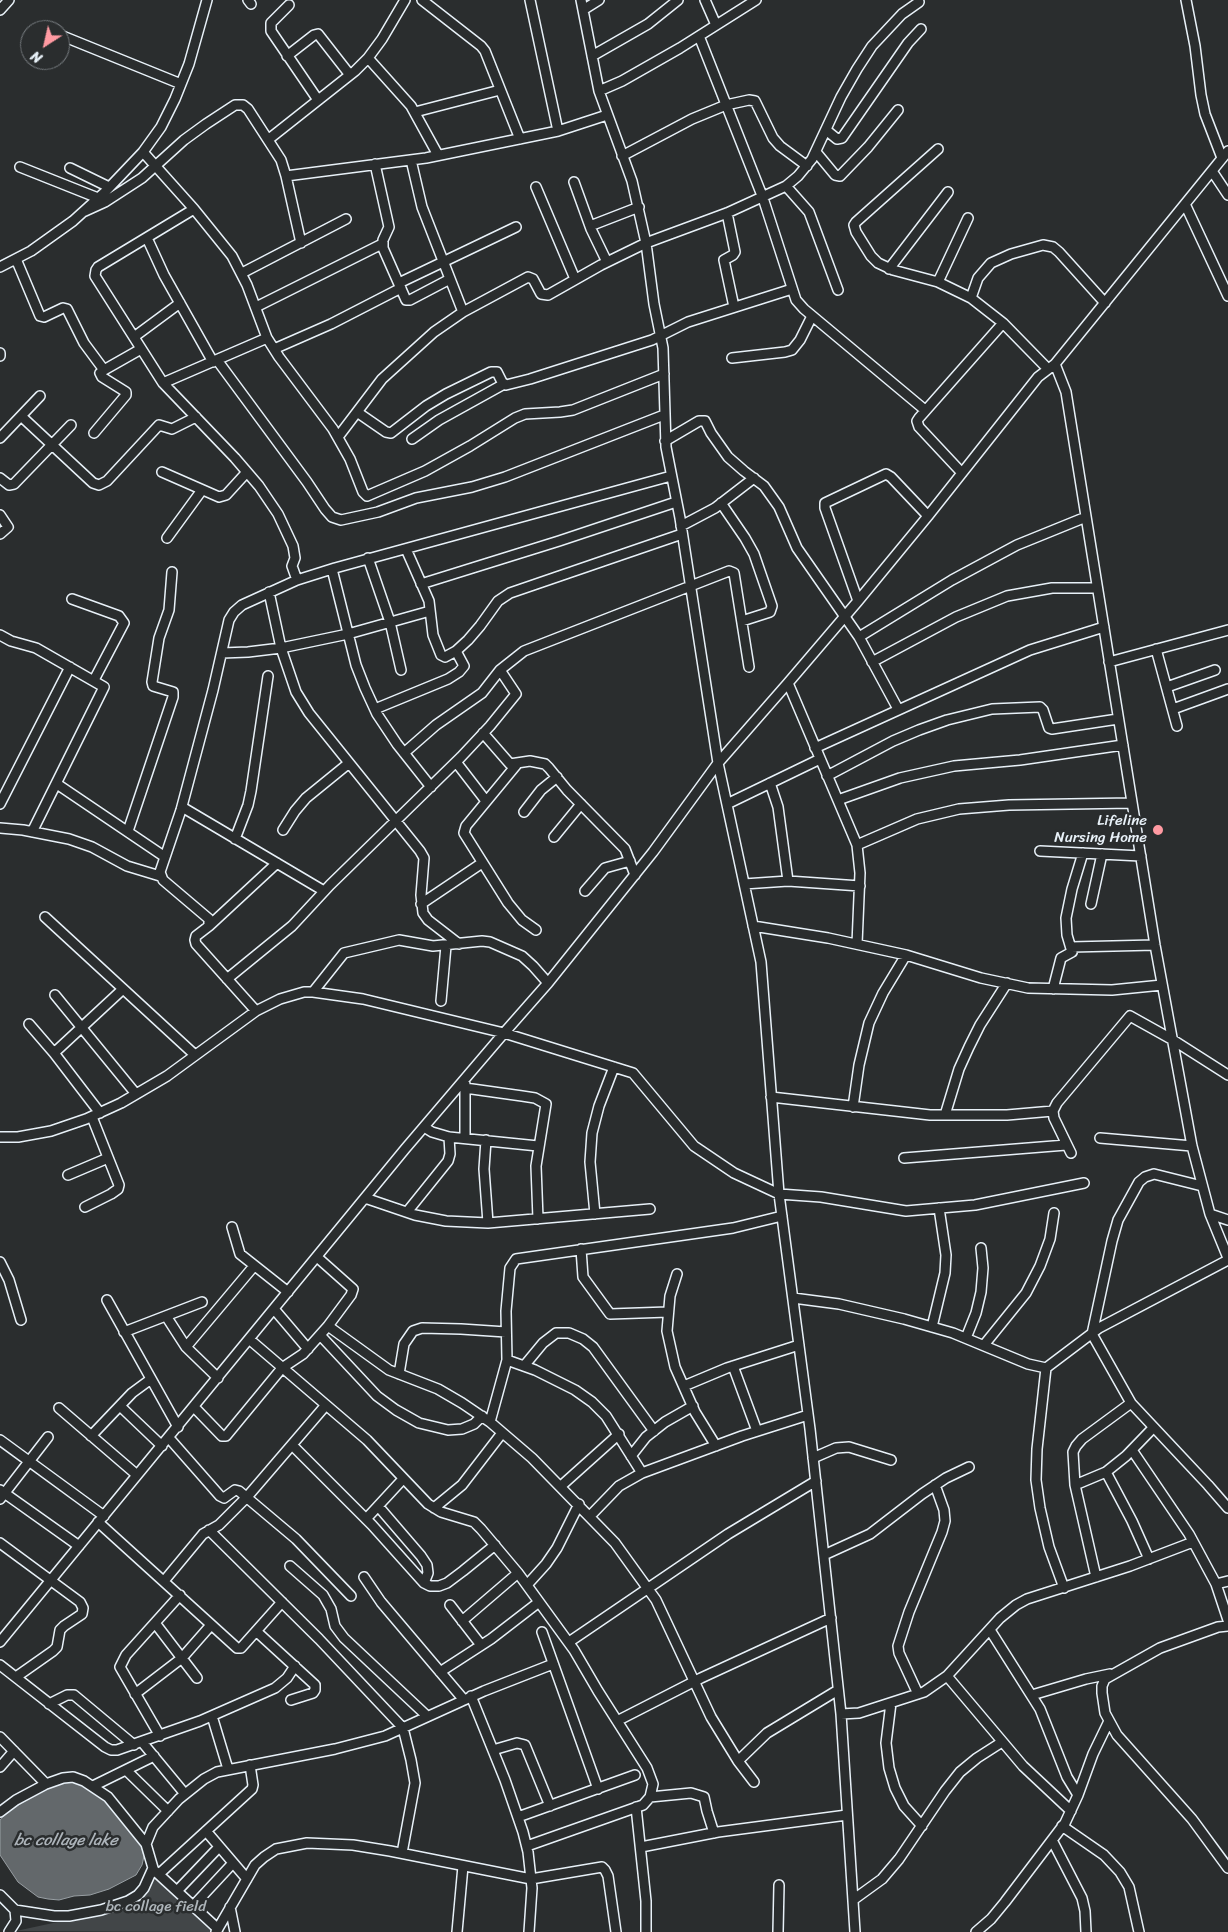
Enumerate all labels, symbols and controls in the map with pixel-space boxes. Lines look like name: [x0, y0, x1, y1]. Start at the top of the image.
north arrow: [20, 20, 70, 70]
text: N: [26, 44, 48, 70]
place label: Lifeline Nursing Home: [1054, 812, 1147, 847]
marker: Lifeline Nursing Home: [1151, 823, 1165, 837]
water label: bc collage lake: [14, 1831, 118, 1851]
park label: bc collage field: [106, 1898, 206, 1916]

